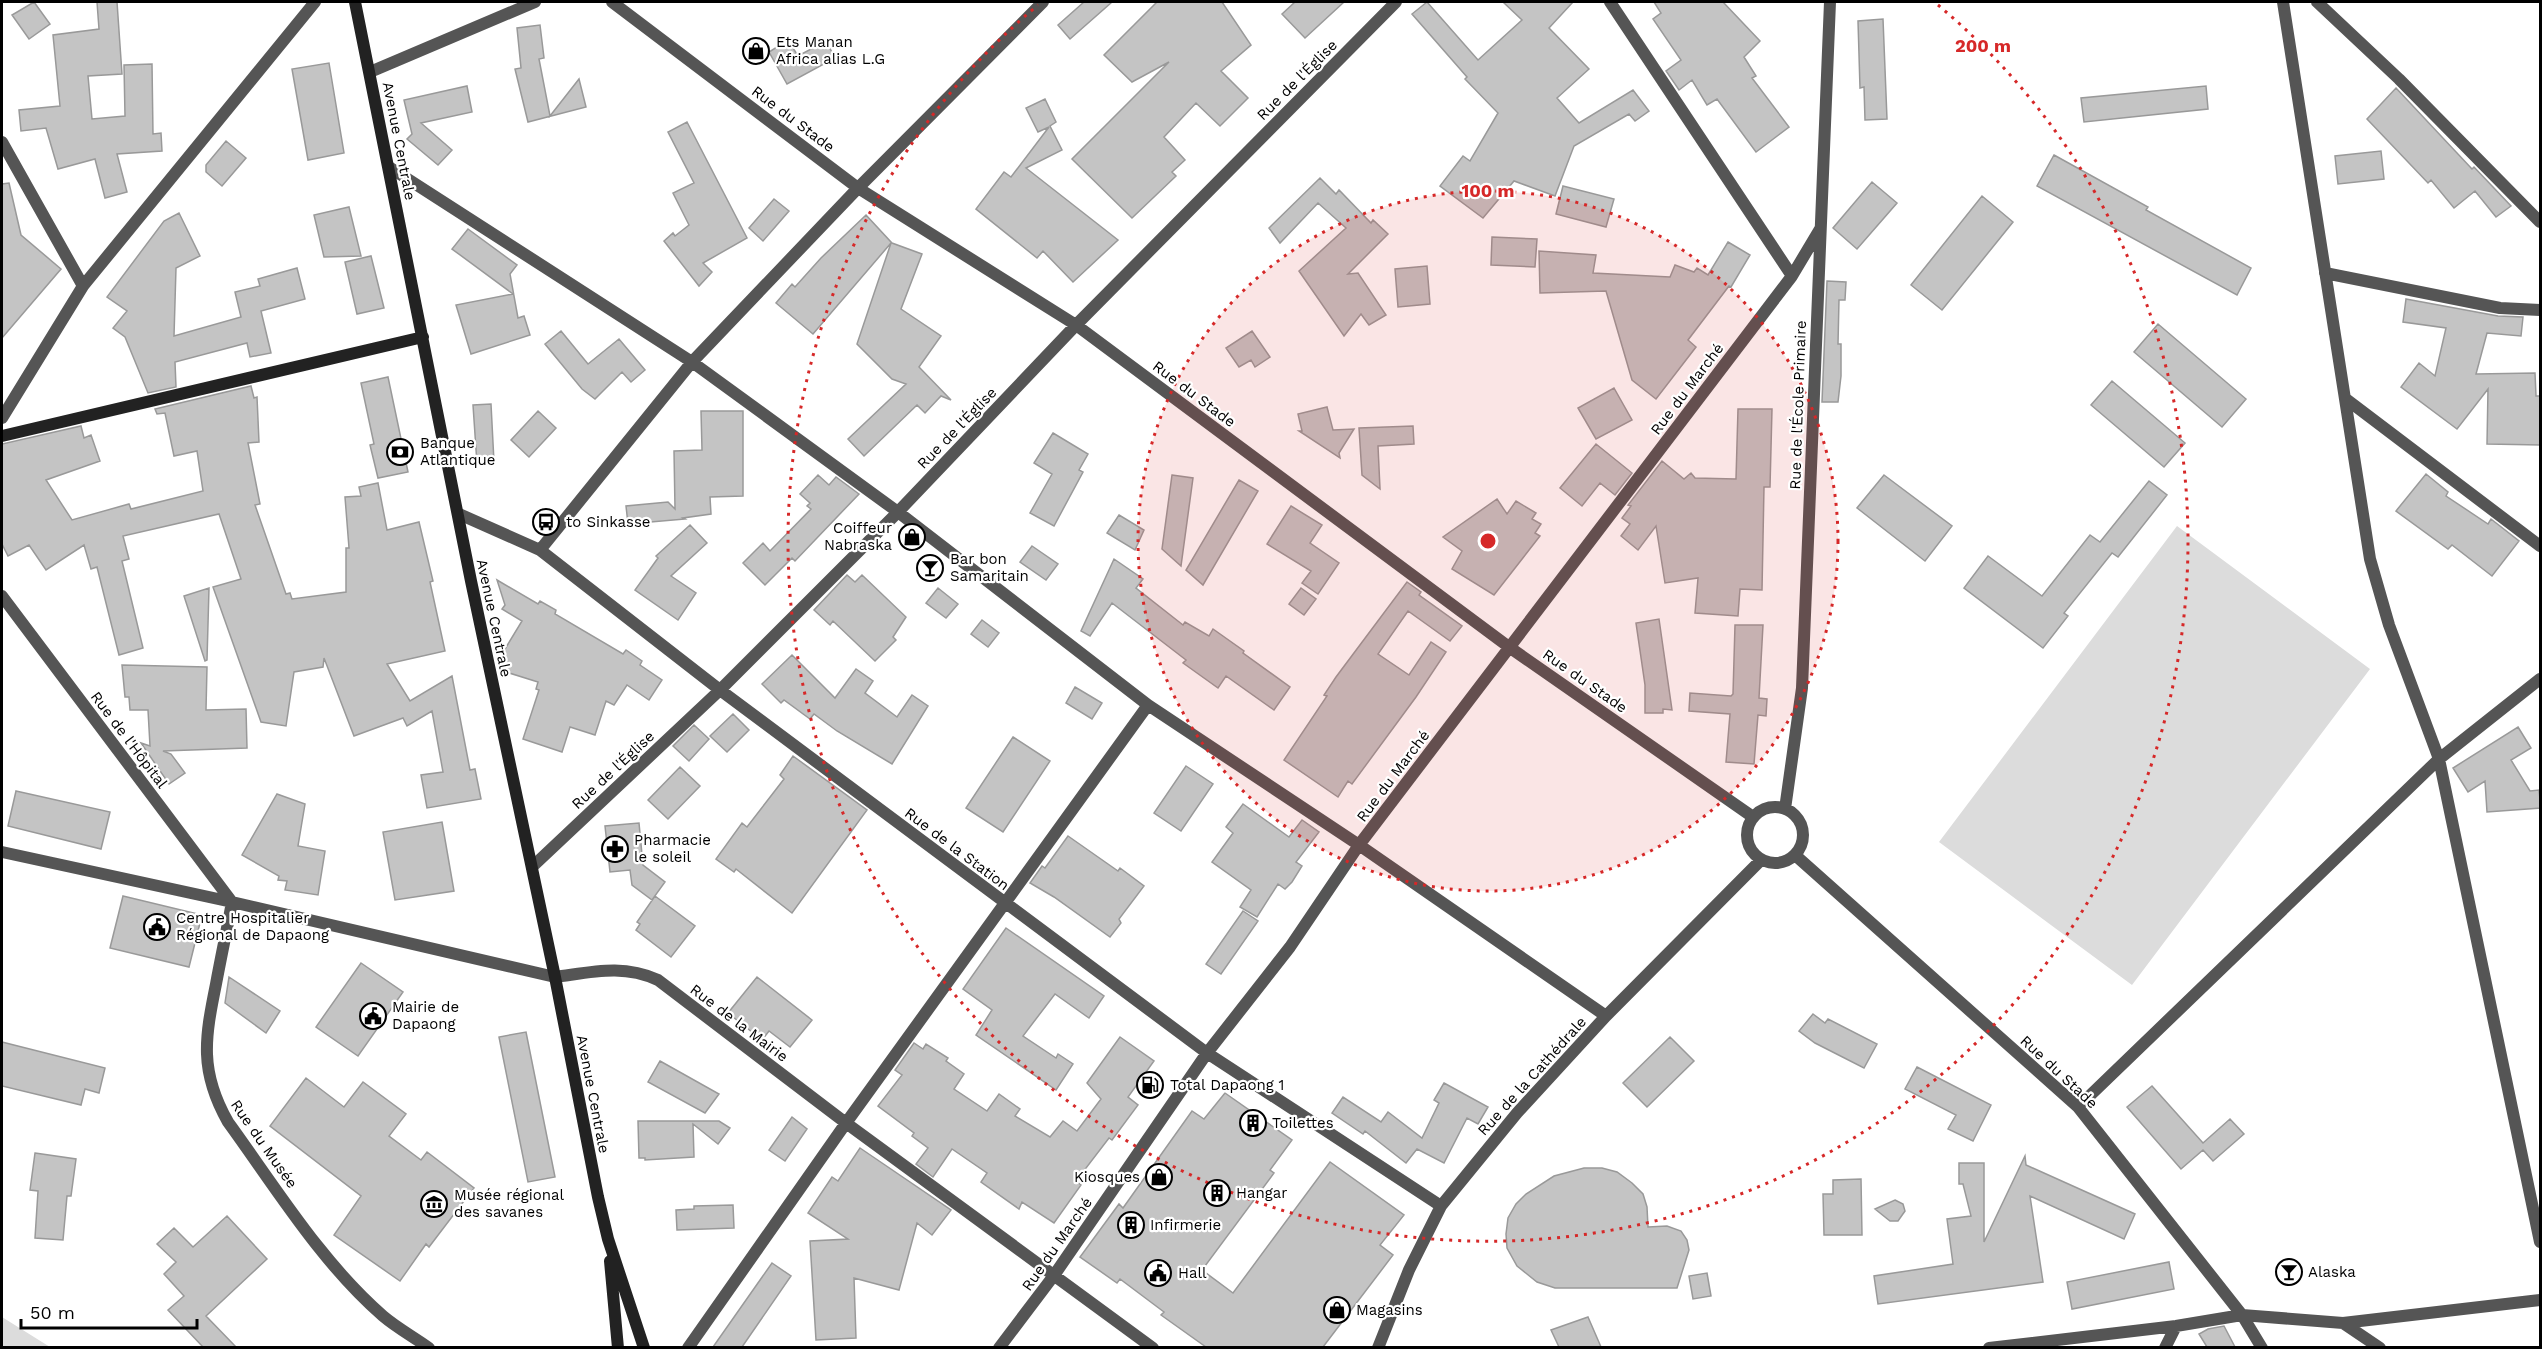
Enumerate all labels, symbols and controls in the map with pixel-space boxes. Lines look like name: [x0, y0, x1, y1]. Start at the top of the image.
place label: Ets Manan Africa alias L.G: [776, 33, 885, 68]
text: 200 m: [1955, 35, 2011, 56]
shop icon: Ets Manan Africa alias L.G: [741, 36, 771, 66]
street label: Rue de l'Église: [1253, 36, 1341, 124]
street label: Avenue Centrale: [379, 80, 419, 202]
street label: Rue du Stade: [748, 82, 838, 156]
text: 100 m: [1461, 180, 1515, 201]
street label: Rue de l'École Primaire: [1786, 320, 1810, 490]
street label: Rue du Marché: [1647, 340, 1727, 438]
street label: Rue du Stade: [1149, 357, 1239, 431]
street label: Rue de l'Église: [914, 383, 1000, 473]
place label: Banque Atlantique: [420, 434, 496, 469]
bank icon: Banque Atlantique: [385, 437, 415, 467]
bus stop icon: to Sinkasse: [531, 507, 561, 537]
place label: to Sinkasse: [566, 513, 651, 531]
place label: Coiffeur Nabraska: [824, 519, 893, 554]
shop icon: Coiffeur Nabraska: [897, 522, 927, 552]
centre of rings: [1478, 531, 1498, 551]
place label: Bar bon Samaritain: [950, 550, 1029, 585]
bar icon: Bar bon Samaritain: [915, 553, 945, 583]
street label: Avenue Centrale: [473, 557, 515, 679]
street label: Rue du Stade: [1539, 645, 1631, 717]
street label: Rue de l'Hôpital: [87, 688, 171, 792]
street label: Rue de l'Église: [568, 727, 658, 813]
street label: Rue du Marché: [1353, 727, 1433, 825]
street label: Rue de la Station: [901, 804, 1013, 894]
place label: Pharmacie le soleil: [634, 831, 711, 866]
pharmacy icon: Pharmacie le soleil: [600, 834, 630, 864]
place label: Centre Hospitalier Régional de Dapaong: [176, 909, 329, 944]
public building icon: Centre Hospitalier Régional de Dapaong: [142, 912, 172, 942]
street label: Rue de la Mairie: [687, 980, 791, 1066]
place label: Mairie de Dapaong: [392, 998, 459, 1033]
public building icon: Mairie de Dapaong: [358, 1001, 388, 1031]
street label: Rue de la Cathédrale: [1474, 1013, 1590, 1139]
street label: Rue du Stade: [2017, 1032, 2101, 1112]
street label: Avenue Centrale: [573, 1033, 613, 1155]
fuel station icon: Total Dapaong 1: [1135, 1070, 1165, 1100]
place label: Total Dapaong 1: [1170, 1076, 1284, 1094]
street label: Rue du Musée: [227, 1096, 301, 1192]
building icon: Toilettes: [1238, 1108, 1268, 1138]
place label: Toilettes: [1272, 1114, 1334, 1132]
shop icon: Kiosques: [1144, 1162, 1174, 1192]
place label: Kiosques: [1074, 1168, 1140, 1186]
building icon: Hangar: [1202, 1178, 1232, 1208]
place label: Hangar: [1236, 1184, 1287, 1202]
place label: Musée régional des savanes: [454, 1186, 565, 1221]
museum icon: Musée régional des savanes: [419, 1189, 449, 1219]
street label: Rue du Marché: [1018, 1194, 1096, 1294]
building icon: Infirmerie: [1116, 1210, 1146, 1240]
place label: Infirmerie: [1150, 1216, 1221, 1234]
bar icon: Alaska: [2274, 1257, 2304, 1287]
public building icon: Hall: [1143, 1258, 1173, 1288]
place label: Alaska: [2308, 1263, 2356, 1281]
place label: Hall: [1178, 1264, 1207, 1282]
scale bar: [21, 1292, 196, 1330]
shop icon: Magasins: [1322, 1295, 1352, 1325]
place label: Magasins: [1356, 1301, 1423, 1319]
text: 50 m: [30, 1302, 75, 1323]

